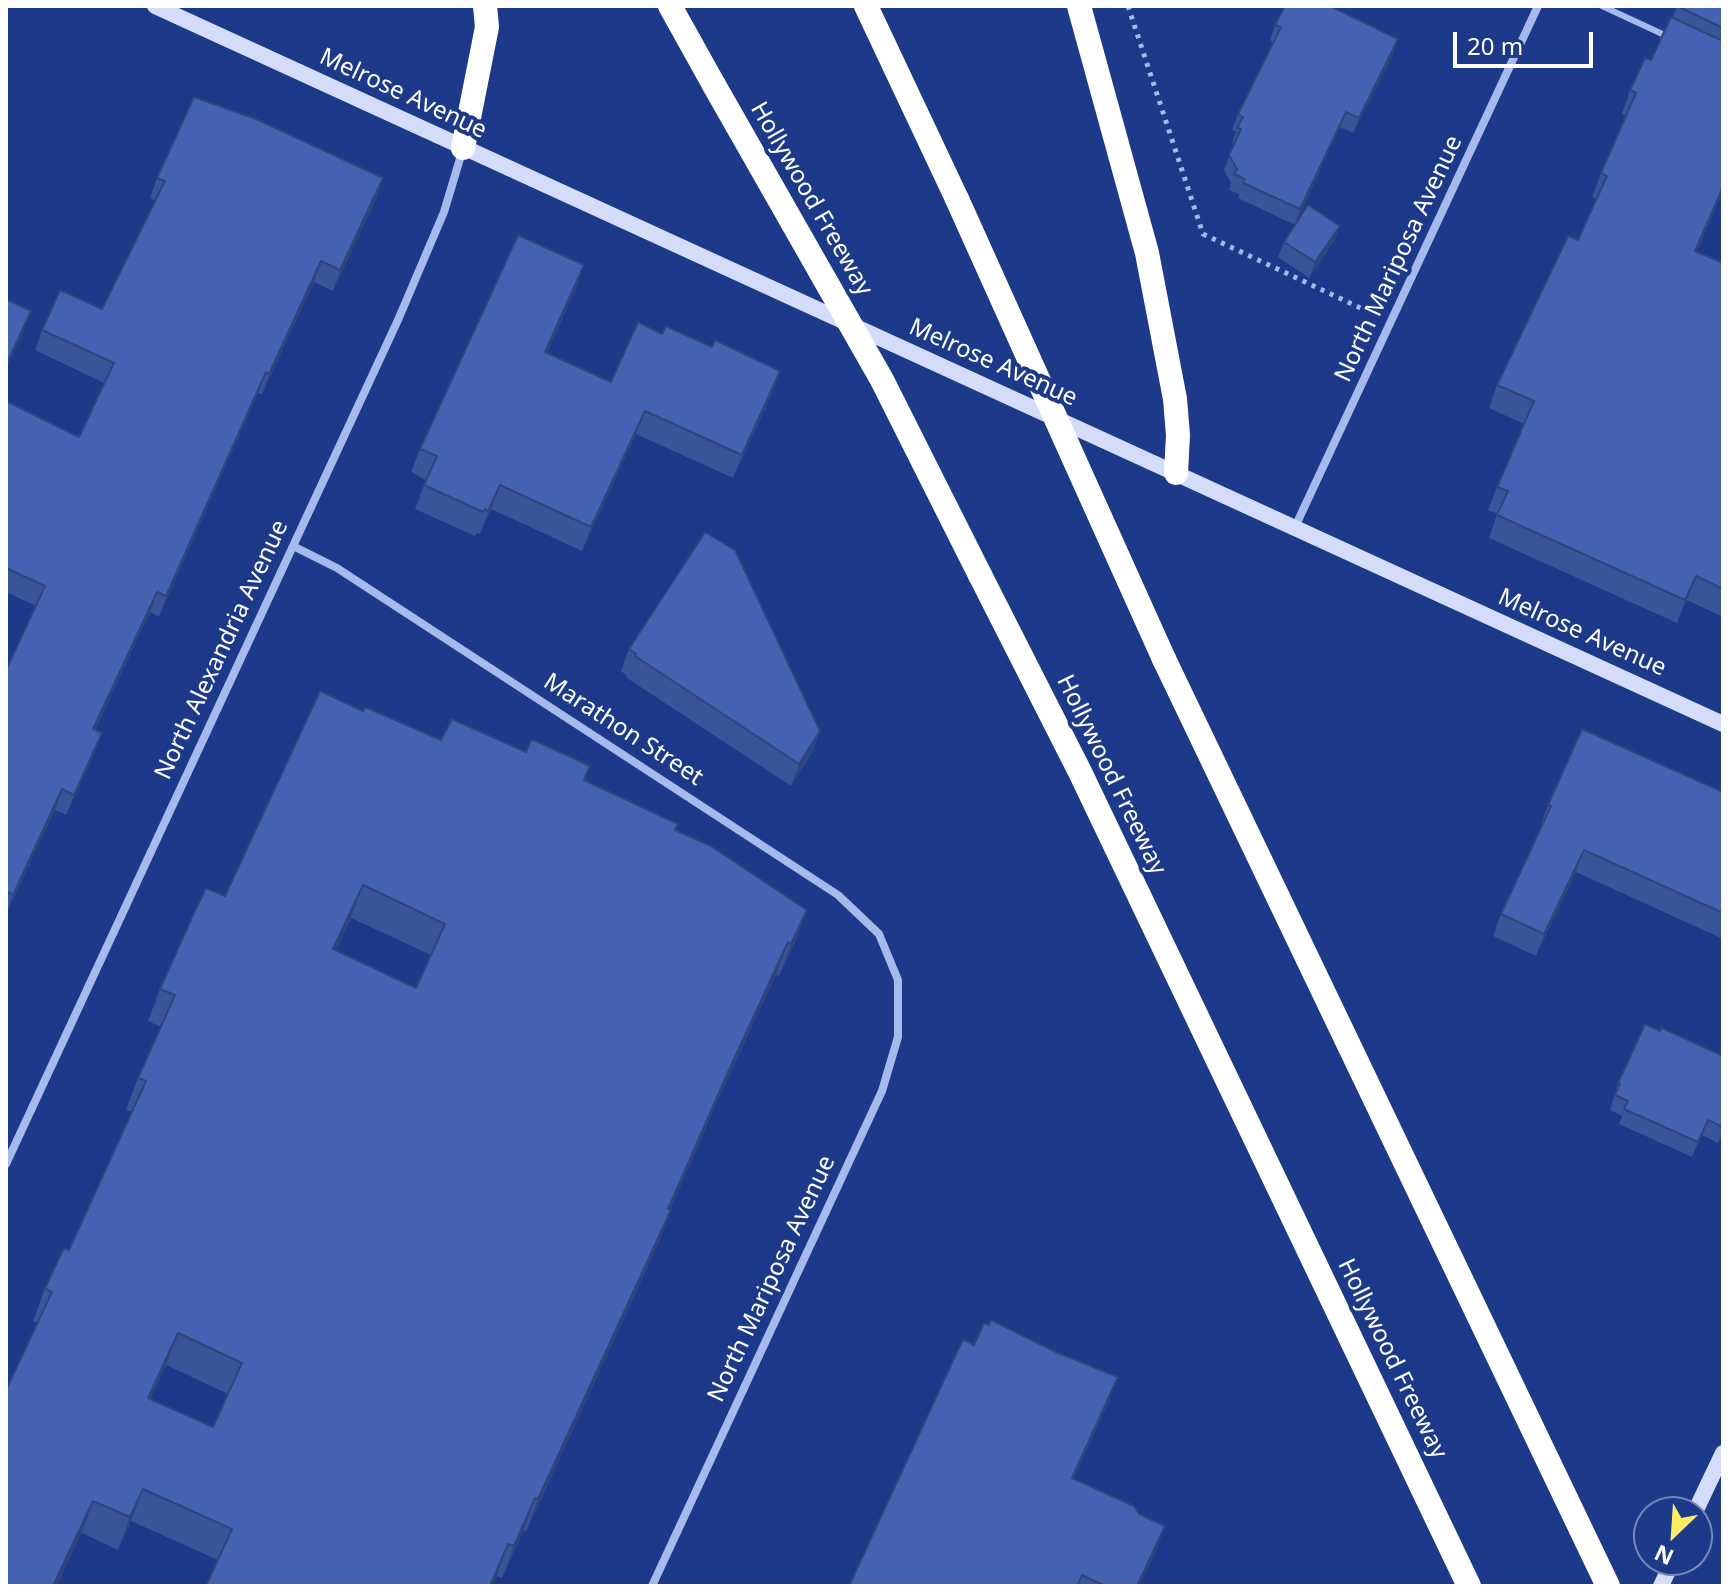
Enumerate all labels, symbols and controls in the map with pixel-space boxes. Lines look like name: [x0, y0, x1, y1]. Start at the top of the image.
scale bar: [1457, 16, 1597, 66]
text: 20 m: [1467, 29, 1523, 62]
street label: Melrose Avenue: [315, 43, 491, 145]
street label: Hollywood Freeway: [744, 97, 878, 301]
street label: North Mariposa Avenue: [1329, 131, 1469, 387]
street label: Melrose Avenue: [904, 313, 1082, 413]
street label: North Alexandria Avenue: [149, 516, 295, 784]
street label: Melrose Avenue: [1493, 583, 1671, 683]
street label: Marathon Street: [538, 668, 708, 792]
street label: Hollywood Freeway: [1050, 670, 1172, 880]
street label: North Mariposa Avenue: [702, 1151, 842, 1407]
street label: Hollywood Freeway: [1331, 1254, 1453, 1464]
north arrow: [1633, 1496, 1713, 1576]
text: N: [1649, 1539, 1678, 1573]

